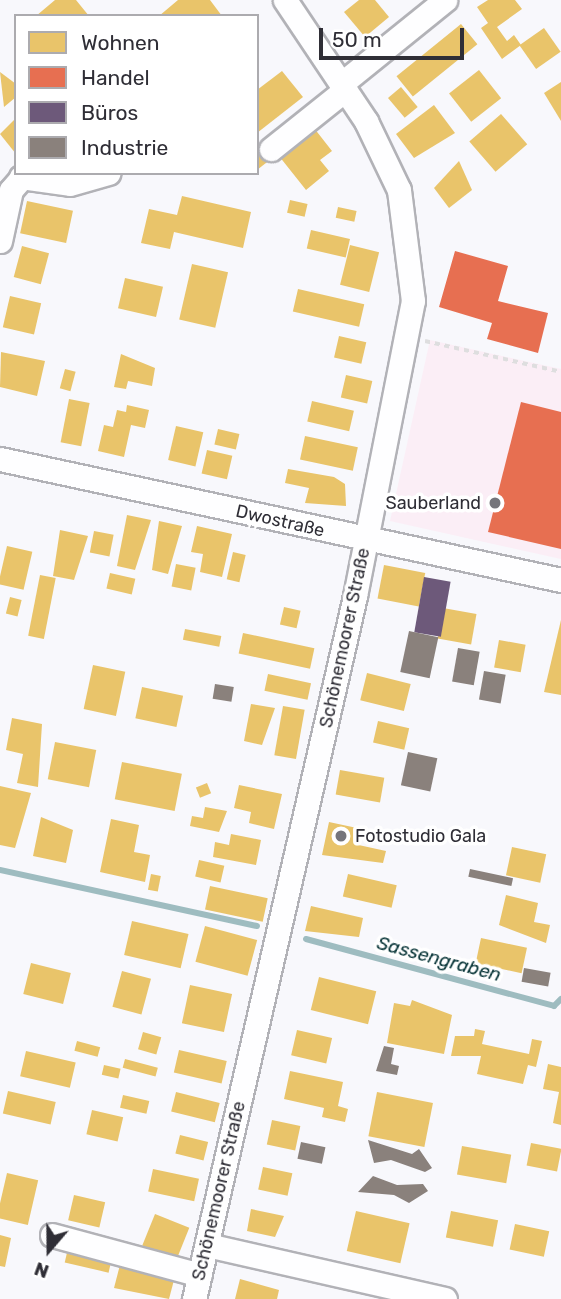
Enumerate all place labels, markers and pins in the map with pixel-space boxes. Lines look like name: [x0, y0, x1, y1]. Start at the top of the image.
place label: Sauberland: [385, 492, 481, 514]
marker: Sauberland: [487, 495, 503, 511]
place label: Fotostudio Gala: [355, 825, 486, 847]
marker: Fotostudio Gala: [333, 828, 349, 844]

